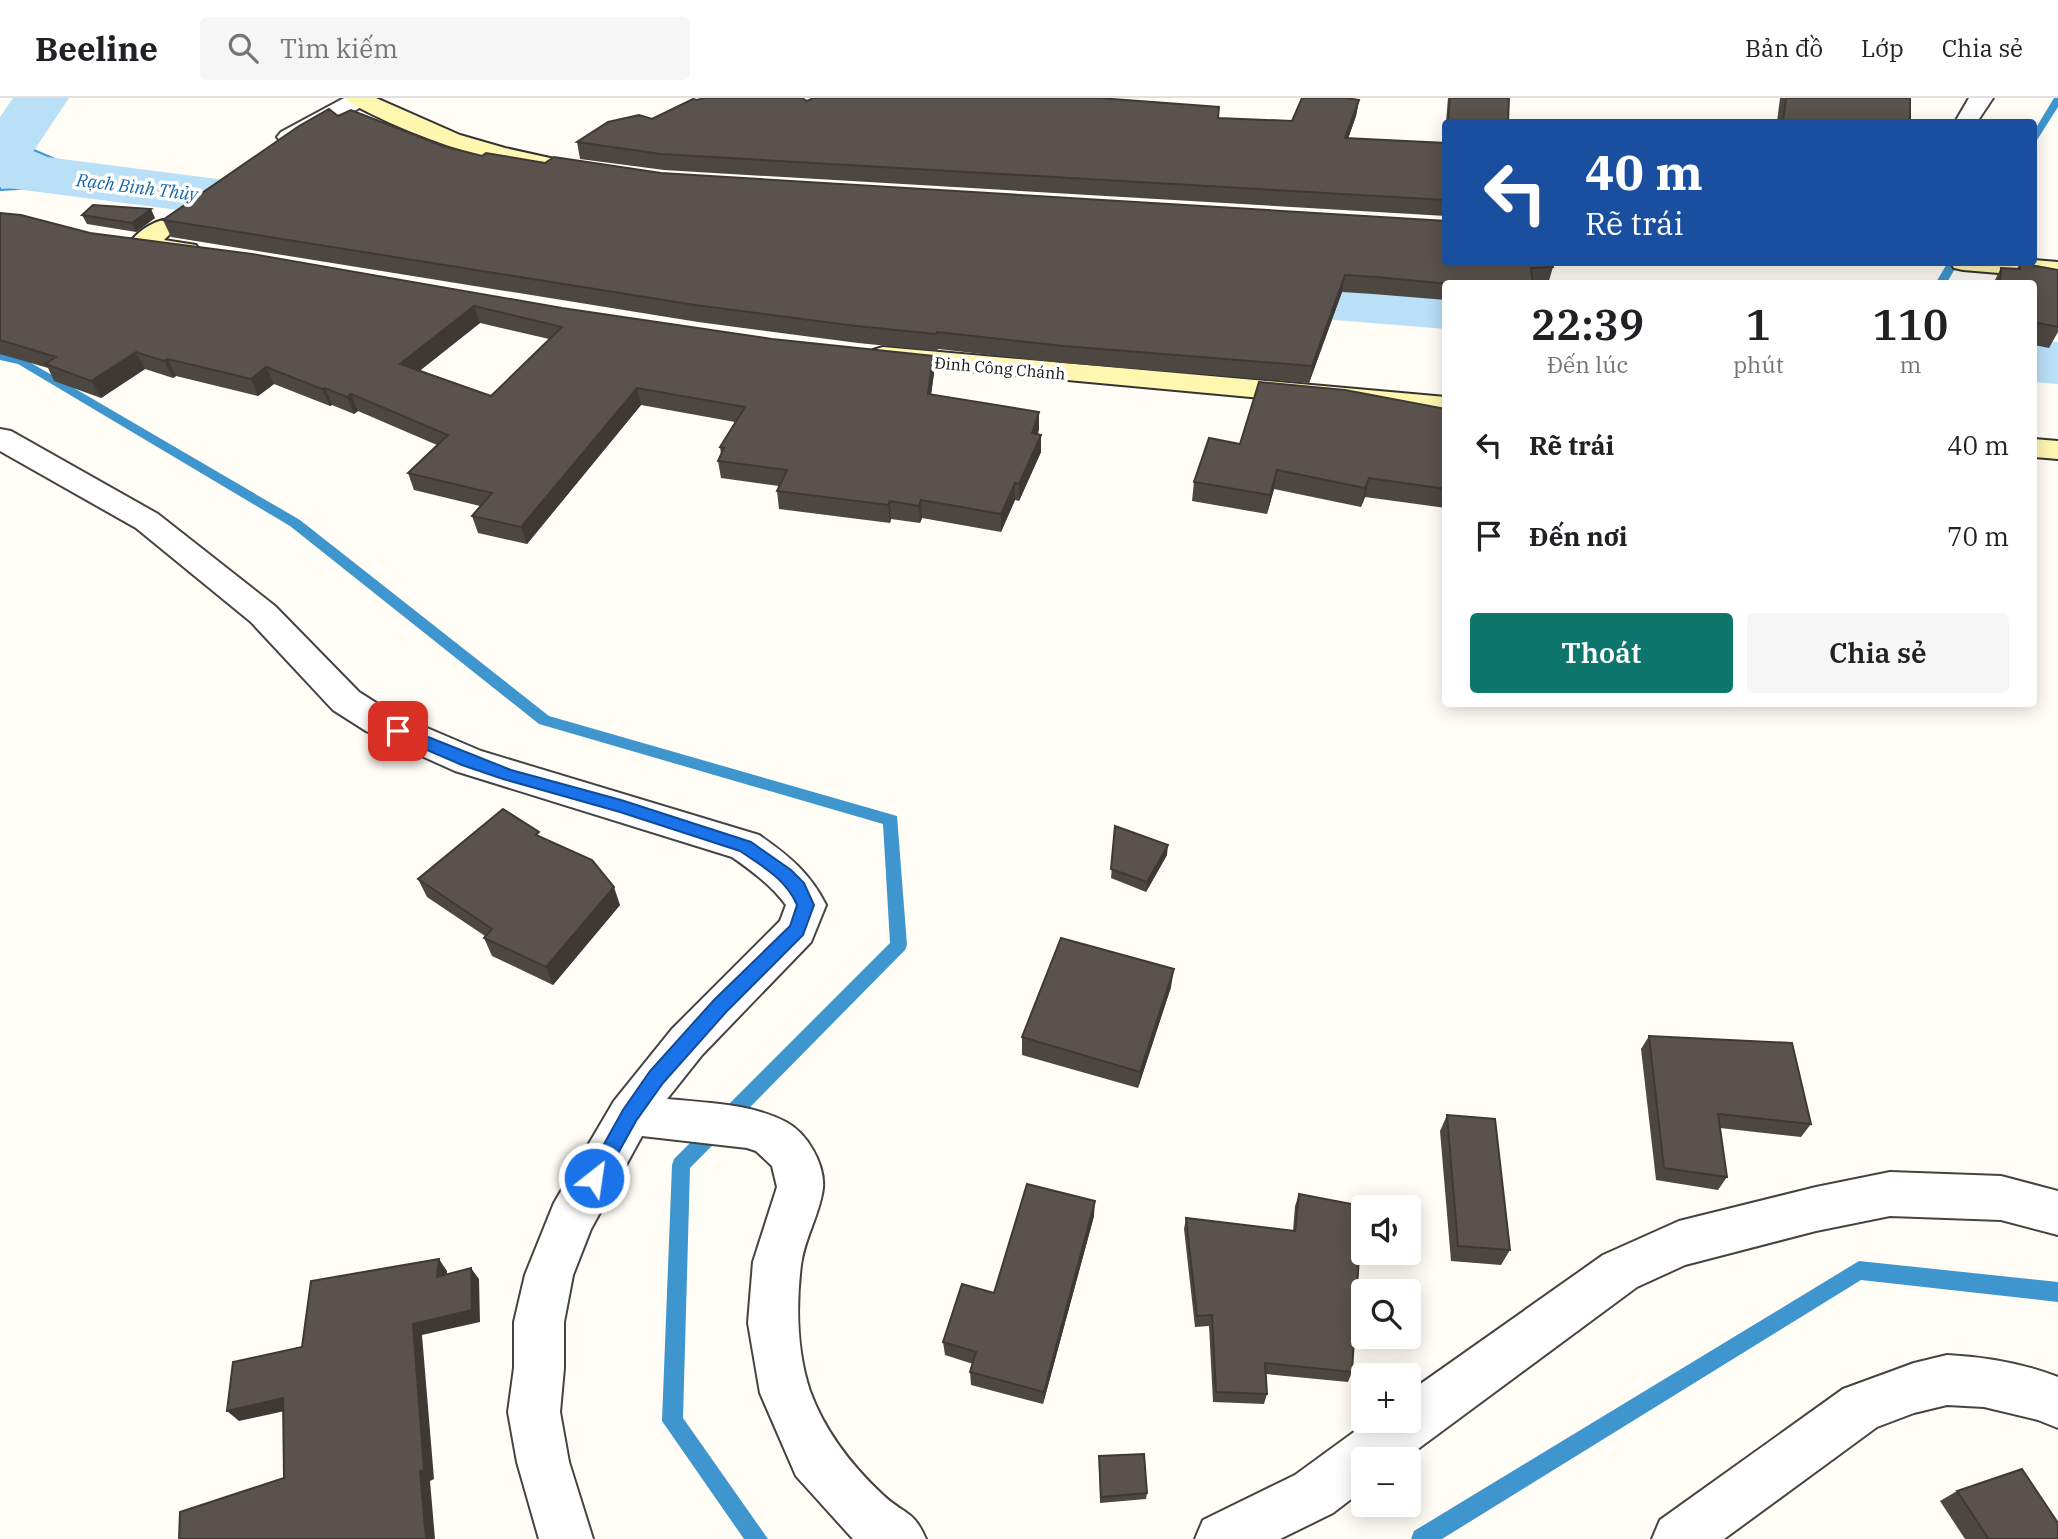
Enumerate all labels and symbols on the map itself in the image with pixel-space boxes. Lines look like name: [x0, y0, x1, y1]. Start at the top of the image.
water label: Rạch Bình Thủy: [74, 168, 201, 206]
street label: Đinh Công Chánh: [934, 352, 1066, 384]
pin: [368, 701, 428, 761]
position arrow: [557, 1141, 631, 1215]

